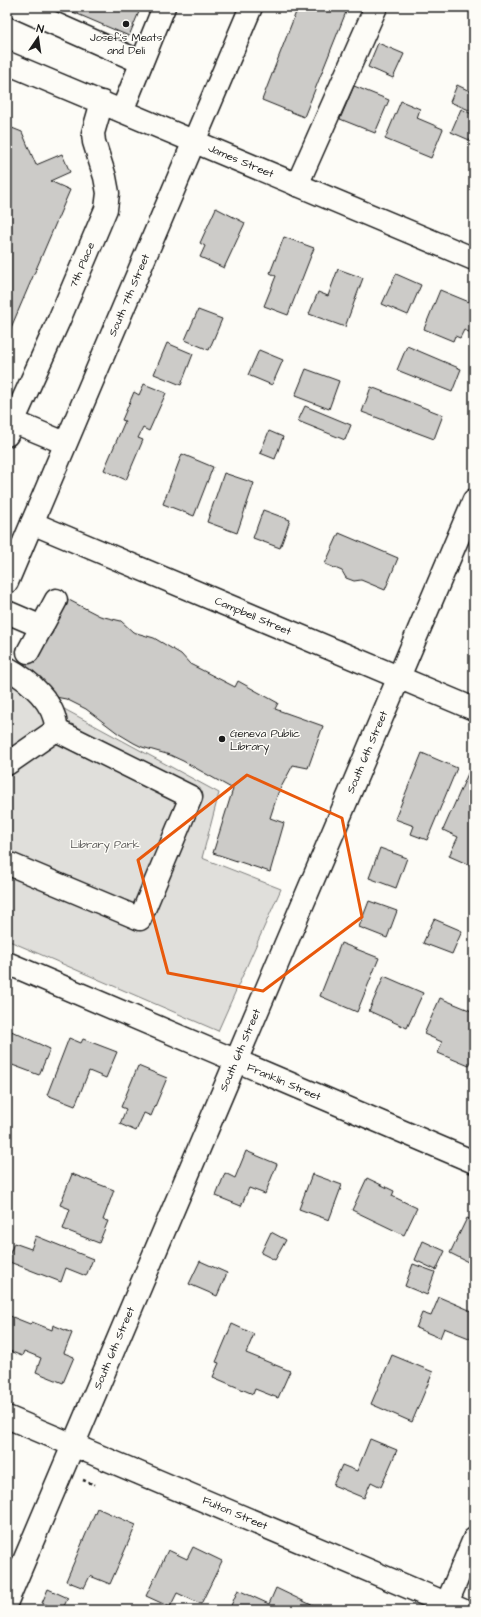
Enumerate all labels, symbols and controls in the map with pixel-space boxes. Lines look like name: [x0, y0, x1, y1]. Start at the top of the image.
north arrow: [18, 18, 58, 58]
marker: Josef's Meats and Deli: [121, 19, 131, 29]
text: N: [35, 21, 45, 37]
place label: Josef's Meats and Deli: [90, 30, 163, 58]
street label: James Street: [206, 140, 277, 182]
street label: 7th Place: [66, 240, 98, 290]
street label: South 7th Street: [105, 251, 153, 338]
street label: Campbell Street: [212, 593, 294, 639]
street label: South 6th Street: [343, 708, 391, 796]
place label: Geneva Public Library: [230, 726, 300, 755]
marker: Geneva Public Library: [217, 734, 227, 744]
park label: Library Park: [70, 837, 140, 853]
street label: South 6th Street: [216, 1006, 264, 1094]
street label: Franklin Street: [245, 1060, 324, 1105]
street label: South 6th Street: [90, 1304, 138, 1392]
street label: Fulton Street: [200, 1493, 270, 1534]

